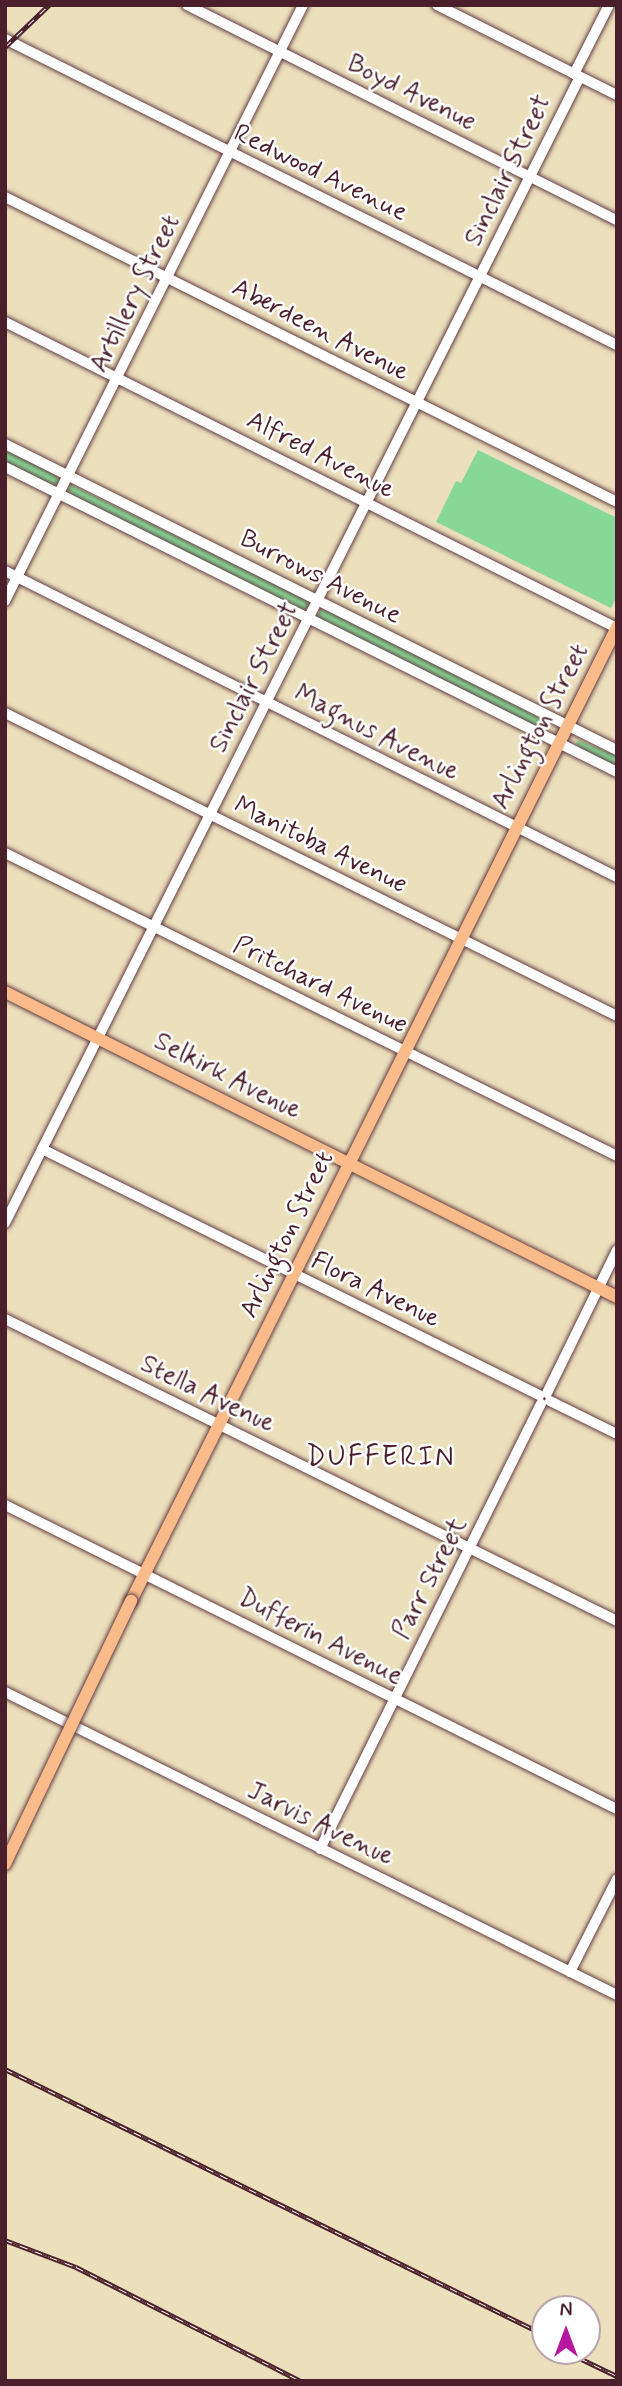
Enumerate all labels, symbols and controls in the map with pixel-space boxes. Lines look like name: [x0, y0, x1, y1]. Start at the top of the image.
street label: Boyd Avenue: [340, 49, 482, 139]
street label: Sinclair Street: [459, 91, 559, 251]
street label: Redwood Avenue: [231, 120, 409, 228]
street label: Artillery Street: [83, 208, 189, 380]
street label: Aberdeen Avenue: [224, 272, 416, 390]
street label: Alfred Avenue: [242, 406, 398, 506]
street label: Burrows Avenue: [233, 524, 407, 632]
street label: Sinclair Street: [204, 598, 306, 758]
street label: Arlington Street: [485, 637, 597, 817]
street label: Magnus Avenue: [290, 680, 462, 788]
street label: Manitoba Avenue: [227, 790, 413, 902]
street label: Pritchard Avenue: [225, 929, 415, 1043]
street label: Selkirk Avenue: [145, 1025, 309, 1129]
street label: Arlington Street: [233, 1145, 343, 1325]
street label: Flora Avenue: [304, 1245, 446, 1337]
street label: Stella Avenue: [133, 1348, 281, 1442]
district label: DUFFERIN: [308, 1441, 454, 1475]
street label: Parr Street: [387, 1513, 475, 1645]
street label: Dufferin Avenue: [232, 1583, 408, 1693]
street label: Jarvis Avenue: [243, 1777, 397, 1873]
north arrow: [531, 2295, 601, 2365]
text: N: [560, 2298, 572, 2323]

